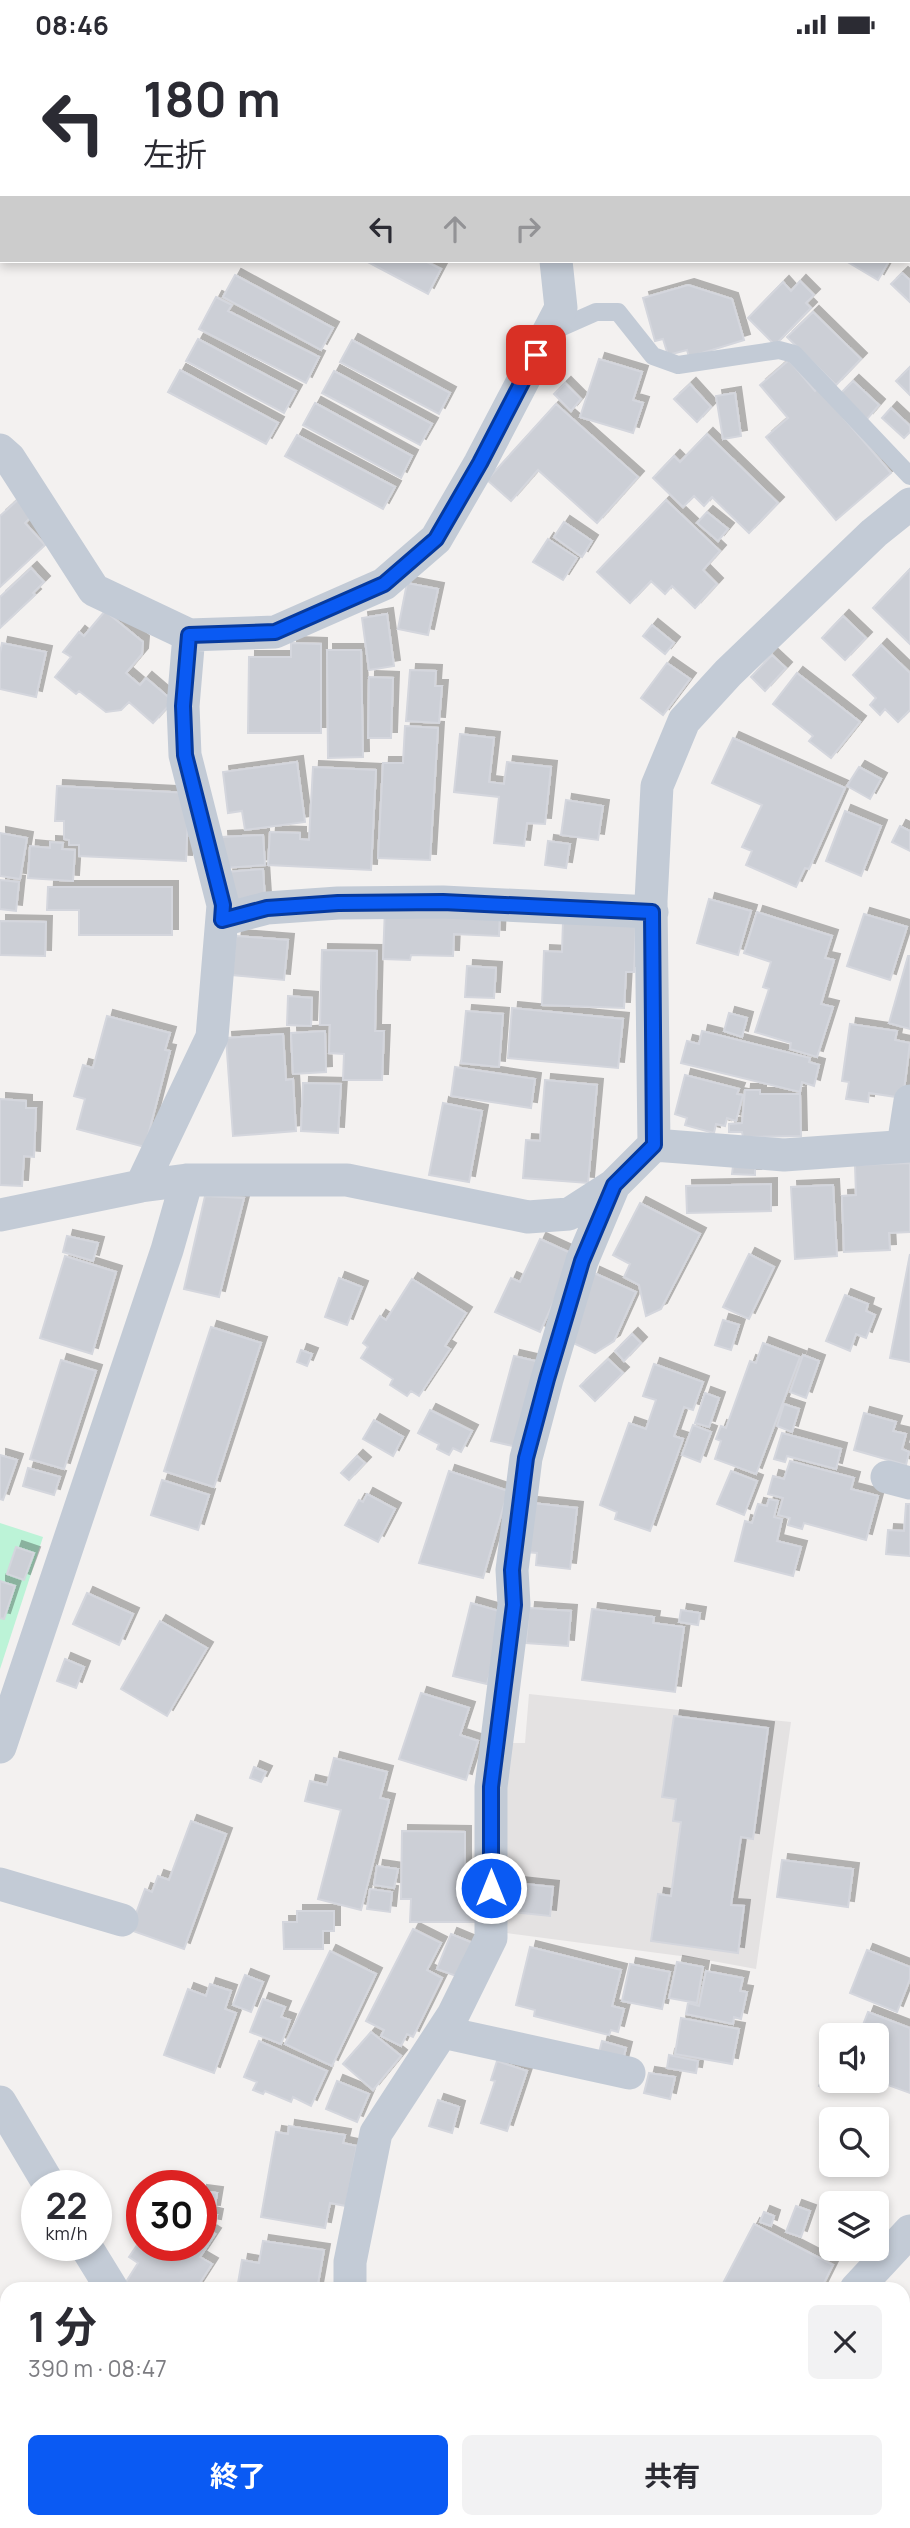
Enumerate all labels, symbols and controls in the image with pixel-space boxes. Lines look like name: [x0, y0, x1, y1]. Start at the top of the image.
text: 08:46: [35, 7, 109, 43]
text: 180 m: [143, 65, 281, 132]
icon: left: [28, 77, 119, 168]
text: 左折: [143, 132, 207, 176]
icon: left: [363, 210, 401, 248]
icon: ahead: [436, 210, 474, 248]
icon: right: [509, 210, 547, 248]
pin: [506, 325, 566, 385]
icon: arrive: [517, 336, 555, 374]
position arrow: [454, 1851, 528, 1925]
map controls: [819, 2023, 889, 2261]
button: sound: [819, 2023, 889, 2093]
button: search: [819, 2107, 889, 2177]
speed limit sign: 30: [126, 2170, 217, 2261]
text: 22: [46, 2182, 87, 2230]
button: layers: [819, 2191, 889, 2261]
text: km/h: [46, 2221, 87, 2245]
text: 1 分: [28, 2297, 97, 2355]
button: close: [808, 2305, 882, 2379]
text: 390 m · 08:47: [28, 2352, 167, 2384]
button: 終了: [28, 2435, 448, 2515]
button: 共有: [462, 2435, 882, 2515]

